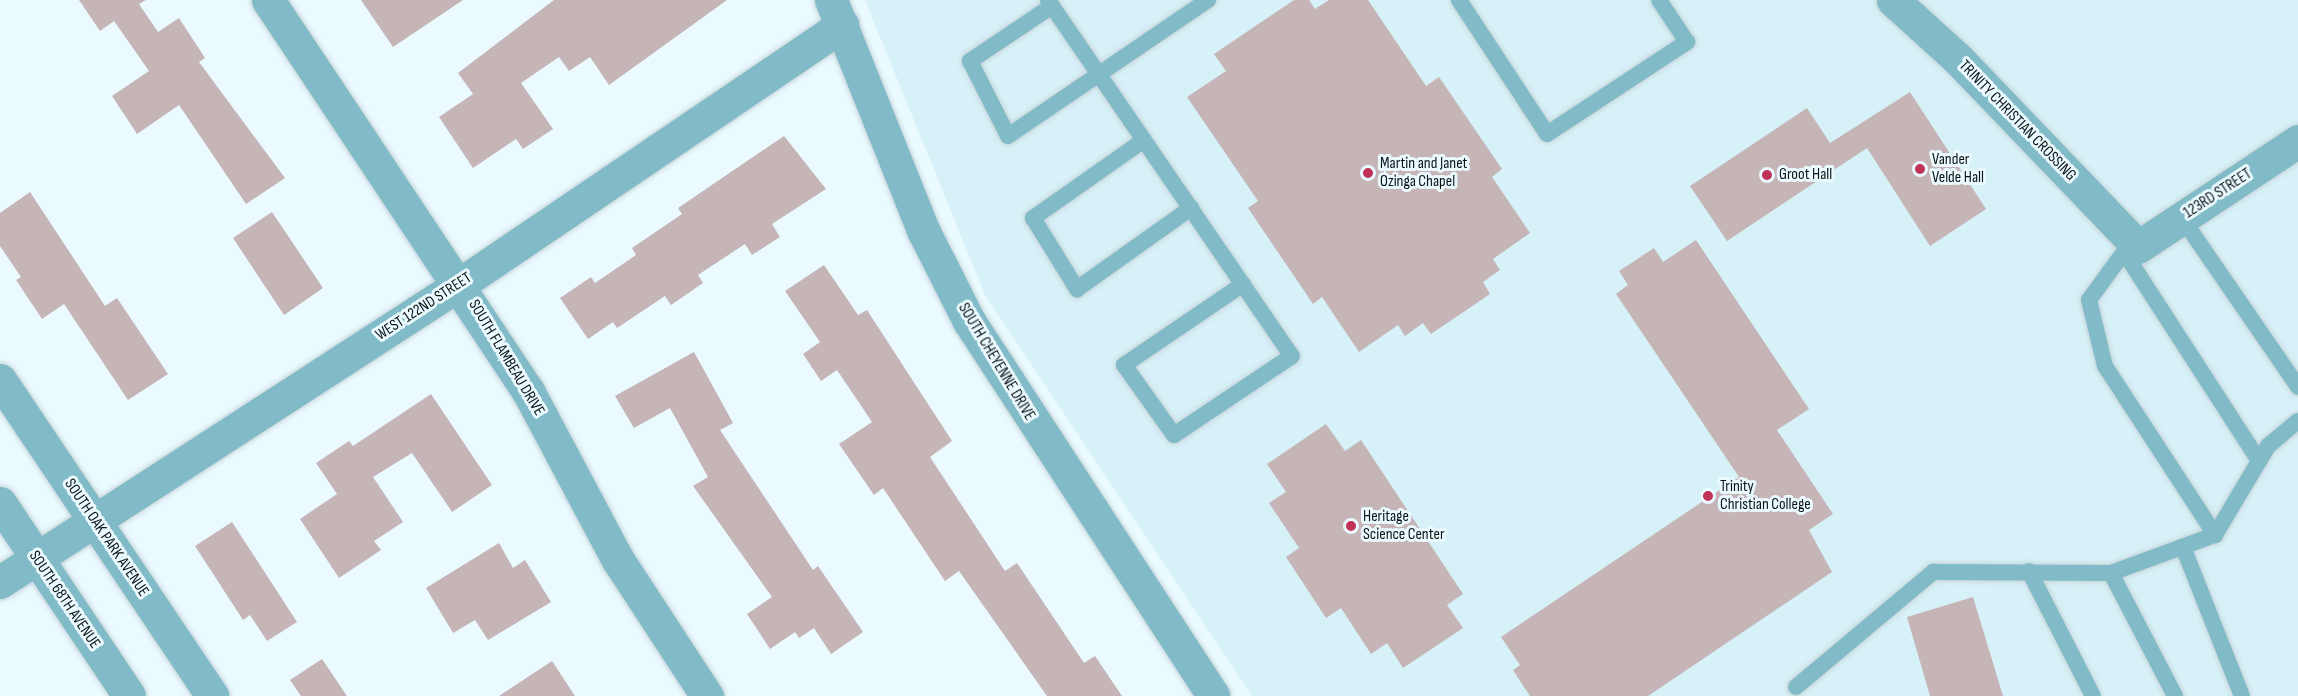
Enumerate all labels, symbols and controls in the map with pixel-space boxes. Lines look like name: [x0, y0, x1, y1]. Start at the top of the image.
street label: TRINITY CHRISTIAN CROSSING: [1954, 57, 2080, 185]
place label: Vander Velde Hall: [1932, 150, 1984, 188]
place label: Martin and Janet Ozinga Chapel: [1380, 154, 1467, 192]
marker: Vander Velde Hall: [1913, 162, 1927, 176]
place label: Groot Hall: [1779, 165, 1832, 185]
street label: 123RD STREET: [2180, 165, 2256, 223]
marker: Martin and Janet Ozinga Chapel: [1361, 166, 1375, 180]
marker: Groot Hall: [1760, 168, 1774, 182]
street label: WEST 122ND STREET: [372, 269, 476, 345]
street label: SOUTH FLAMBEAU DRIVE: [464, 297, 548, 419]
street label: SOUTH CHEYENNE DRIVE: [953, 300, 1039, 424]
street label: SOUTH OAK PARK AVENUE: [60, 476, 152, 600]
place label: Trinity Christian College: [1720, 477, 1811, 515]
marker: Trinity Christian College: [1701, 489, 1715, 503]
place label: Heritage Science Center: [1363, 507, 1445, 545]
marker: Heritage Science Center: [1344, 519, 1358, 533]
street label: SOUTH 68TH AVENUE: [24, 547, 104, 653]

